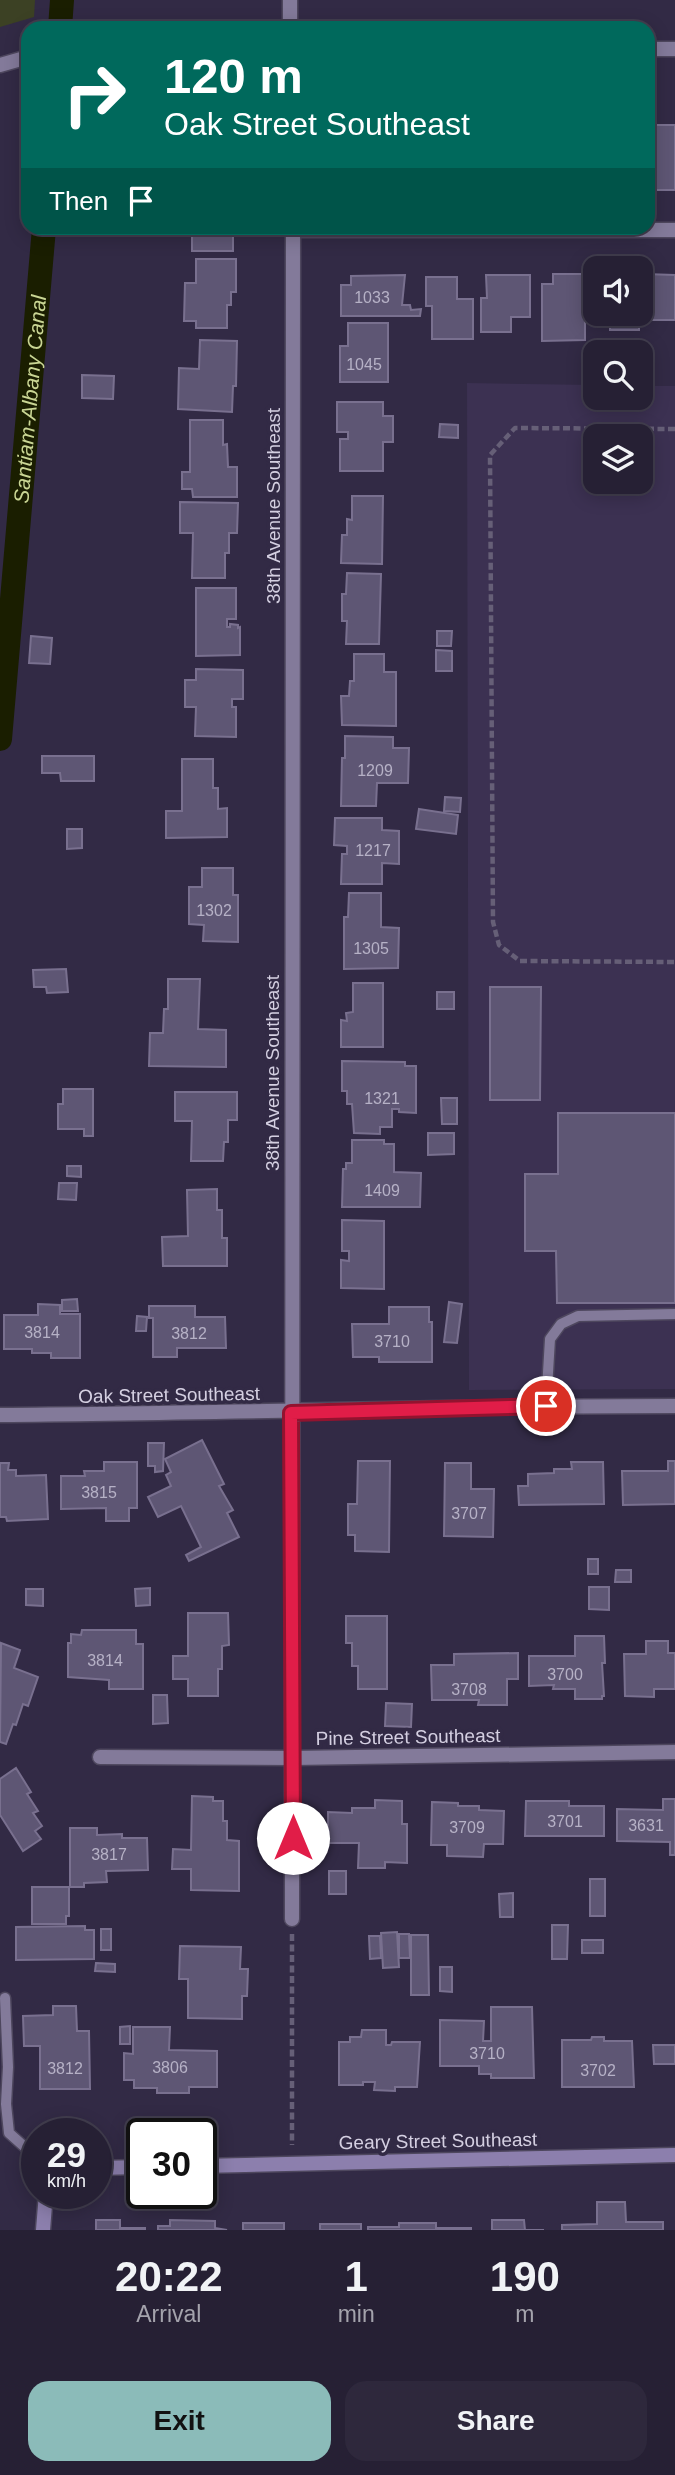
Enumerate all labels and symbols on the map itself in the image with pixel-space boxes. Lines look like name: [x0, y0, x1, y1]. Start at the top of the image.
house number: 1033: [354, 289, 390, 306]
water label: Santiam-Albany Canal: [9, 293, 50, 504]
house number: 1045: [346, 356, 382, 373]
street label: 38th Avenue Southeast: [263, 407, 284, 604]
house number: 1209: [357, 762, 393, 779]
house number: 1217: [355, 842, 391, 859]
house number: 1302: [196, 902, 232, 919]
house number: 1305: [353, 940, 389, 957]
street label: 38th Avenue Southeast: [262, 974, 283, 1171]
house number: 1321: [364, 1090, 400, 1107]
house number: 1409: [364, 1182, 400, 1199]
house number: 3814: [24, 1324, 60, 1341]
house number: 3812: [171, 1325, 207, 1342]
house number: 3710: [374, 1333, 410, 1350]
pin: [516, 1376, 576, 1436]
street label: Oak Street Southeast: [78, 1383, 261, 1407]
house number: 3815: [81, 1484, 117, 1501]
house number: 3707: [451, 1505, 487, 1522]
house number: 3814: [87, 1652, 123, 1669]
house number: 3700: [547, 1666, 583, 1683]
house number: 3708: [451, 1681, 487, 1698]
street label: Pine Street Southeast: [315, 1725, 501, 1749]
position arrow: [256, 1801, 330, 1875]
house number: 3701: [547, 1813, 583, 1830]
house number: 3631: [628, 1817, 664, 1834]
house number: 3709: [449, 1819, 485, 1836]
house number: 3817: [91, 1846, 127, 1863]
house number: 3710: [469, 2045, 505, 2062]
house number: 3806: [152, 2059, 188, 2076]
house number: 3812: [47, 2060, 83, 2077]
house number: 3702: [580, 2062, 616, 2079]
speed limit sign: 30: [126, 2118, 217, 2209]
street label: Geary Street Southeast: [339, 2129, 538, 2153]

